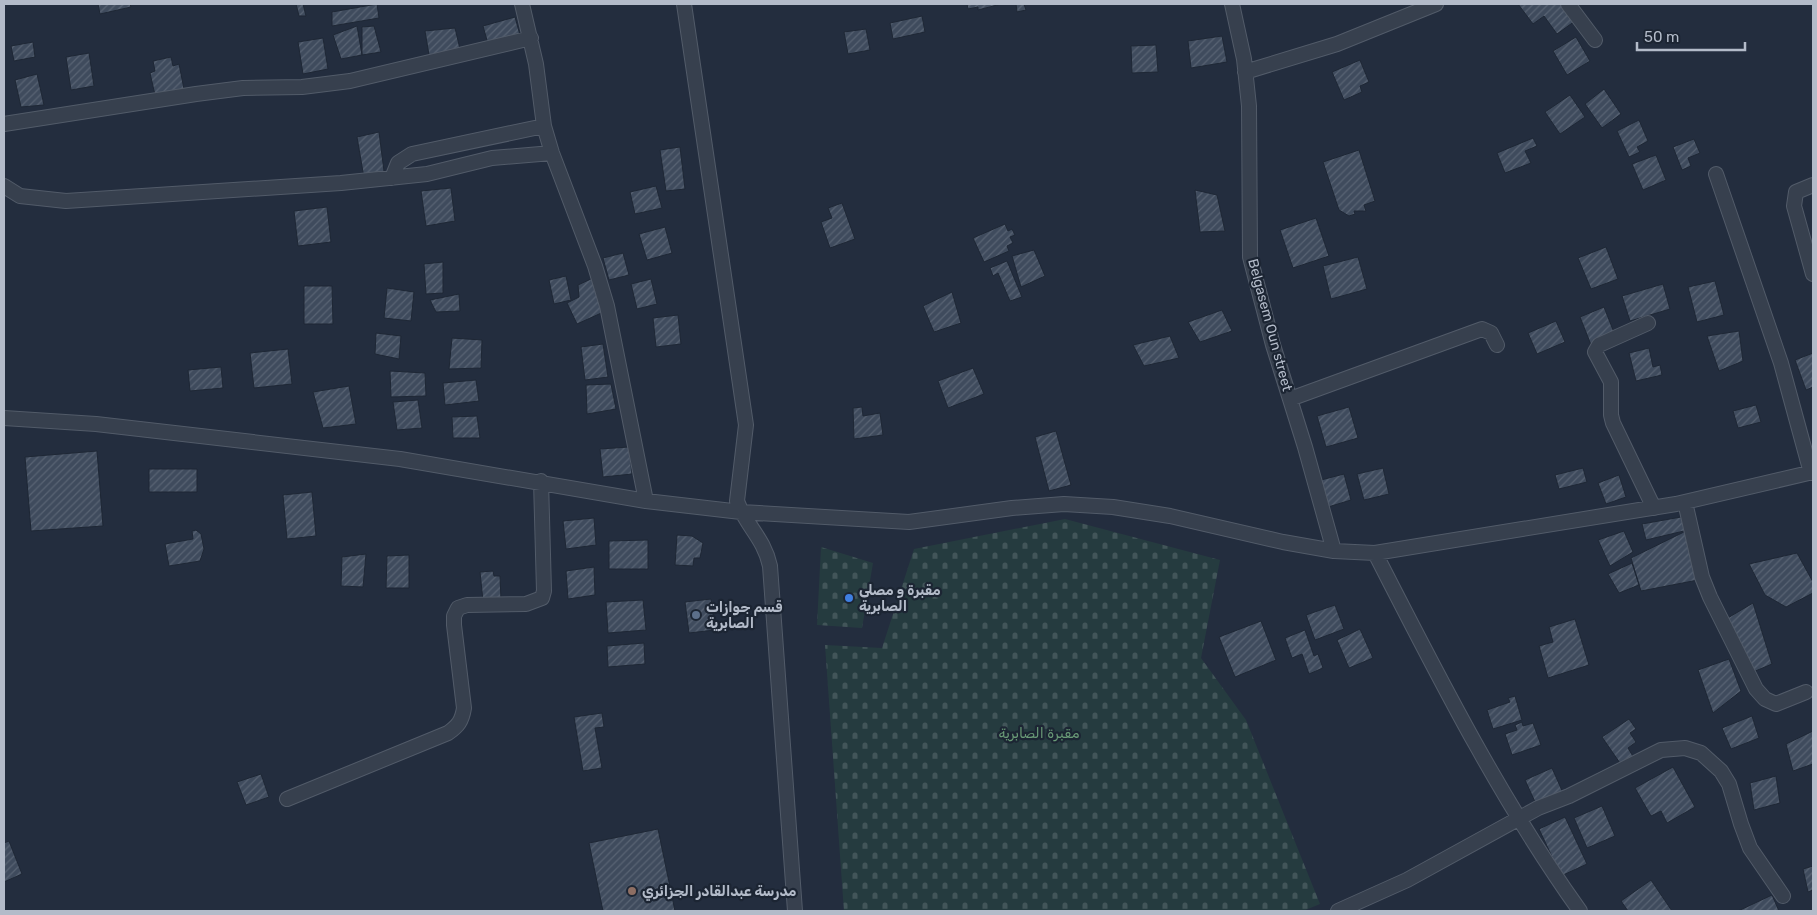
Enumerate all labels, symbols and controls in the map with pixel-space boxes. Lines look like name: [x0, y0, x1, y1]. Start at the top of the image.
scale bar: [1637, 20, 1744, 52]
text: 50 m: [1644, 28, 1679, 46]
street label: Belgasem Oun street: [1244, 257, 1296, 394]
place label: مقبرة و مصلى الصابرية: [859, 582, 941, 615]
marker: مقبرة و مصلى الصابرية: [843, 592, 855, 604]
place label: قسم جوازات الصابرية: [706, 599, 783, 632]
marker: قسم جوازات الصابرية: [690, 609, 702, 621]
park label: مقبرة الصابرية: [999, 725, 1080, 742]
place label: مدرسة عبدالقادر الجزائري: [642, 883, 796, 901]
marker: مدرسة عبدالقادر الجزائري: [626, 885, 638, 897]

